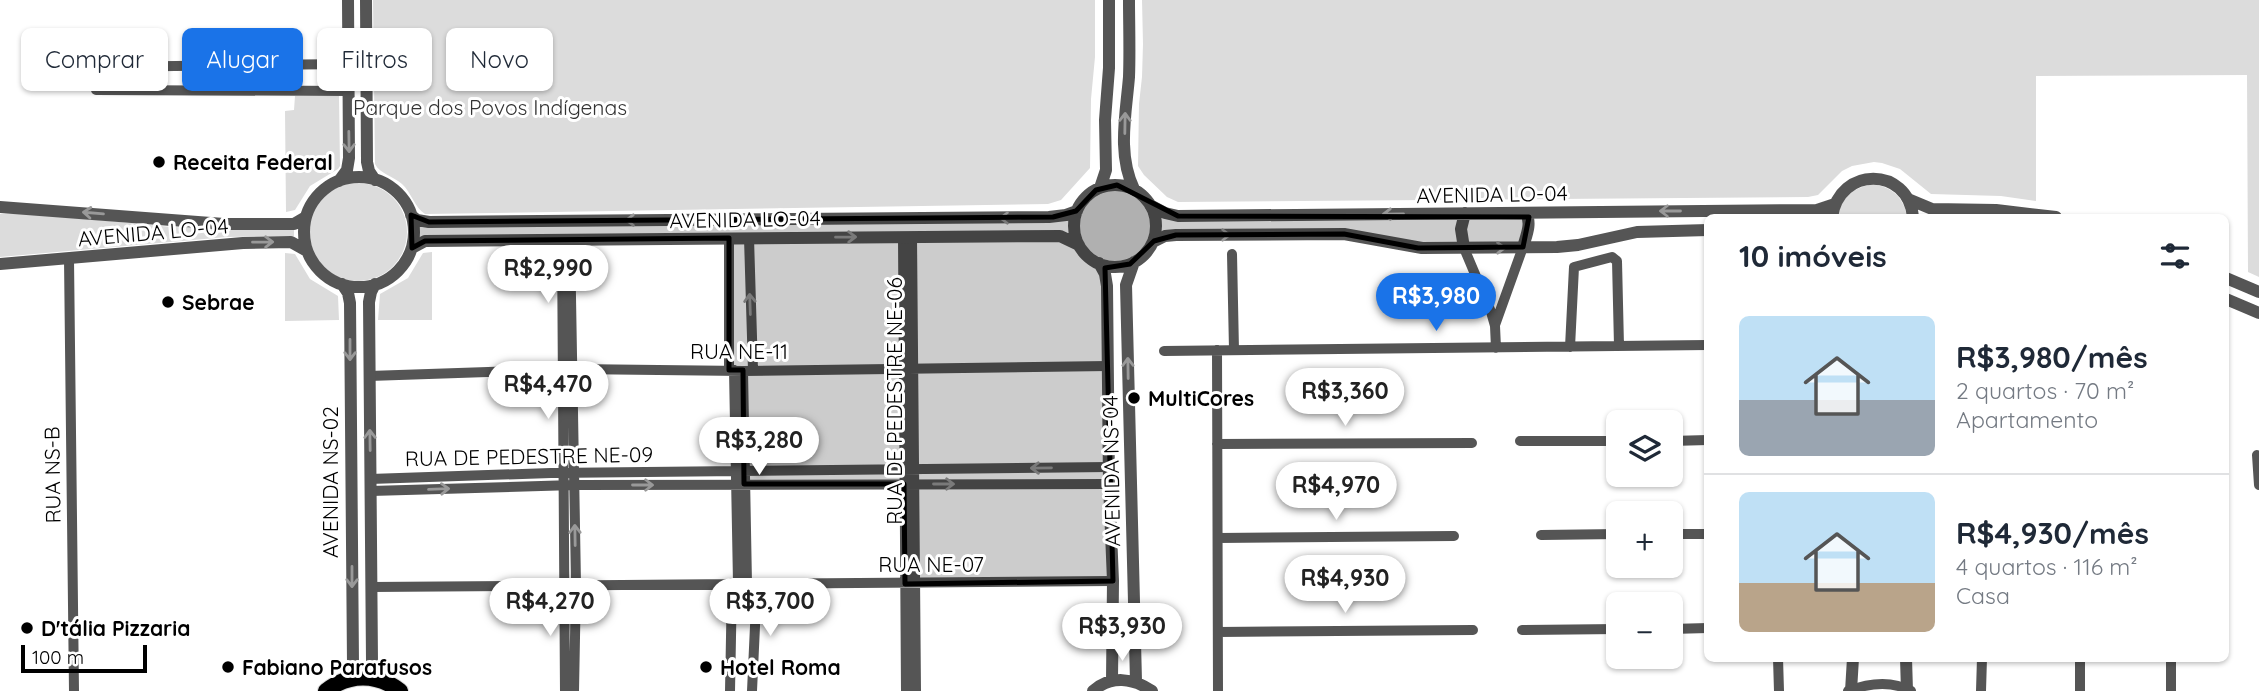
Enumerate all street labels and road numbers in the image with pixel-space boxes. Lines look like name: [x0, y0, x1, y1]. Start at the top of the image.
street label: AVENIDA LO-04: [1416, 180, 1568, 208]
street label: AVENIDA LO-04: [669, 205, 821, 233]
street label: AVENIDA LO-04: [77, 212, 229, 252]
street label: RUA DE PEDESTRE NE-06: [881, 277, 907, 525]
street label: RUA NE-11: [690, 338, 788, 364]
street label: AVENIDA NS-04: [1097, 395, 1125, 547]
street label: AVENIDA NS-02: [317, 406, 343, 558]
street label: RUA NS-B: [38, 426, 66, 524]
street label: RUA DE PEDESTRE NE-09: [405, 441, 653, 471]
street label: RUA NE-07: [878, 551, 984, 577]

